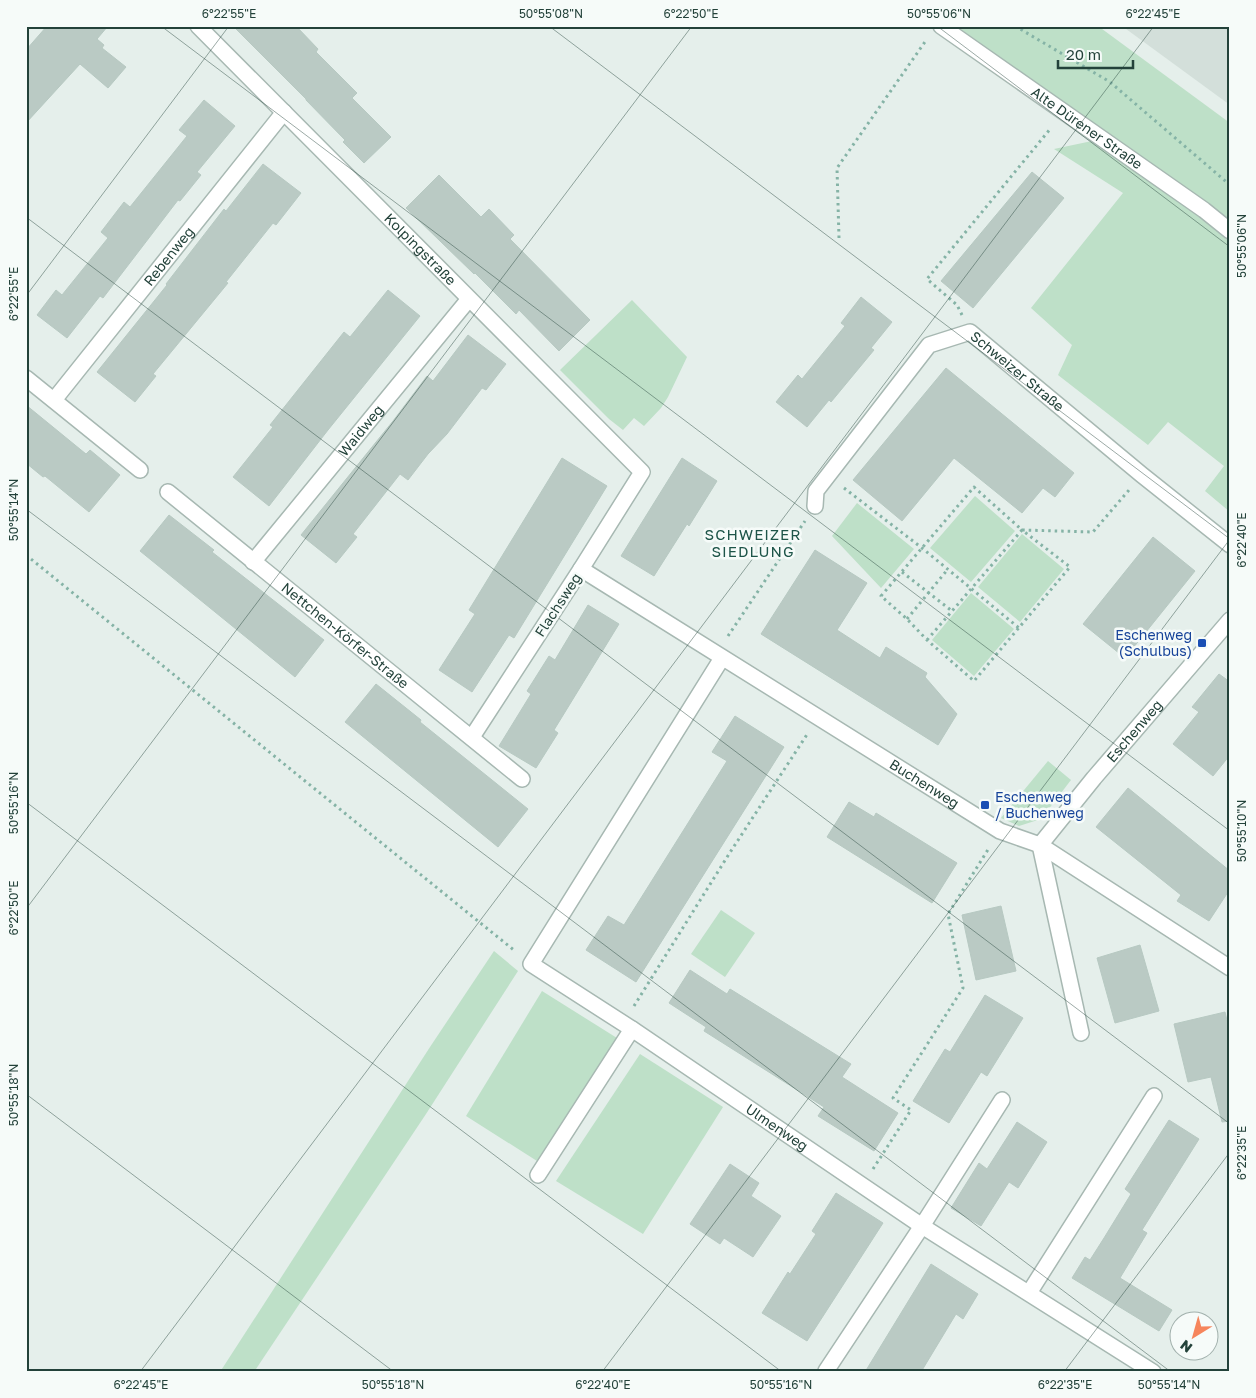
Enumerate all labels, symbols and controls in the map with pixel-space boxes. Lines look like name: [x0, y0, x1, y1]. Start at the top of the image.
text: 6°22'55"E: [202, 6, 256, 21]
text: 50°55'08"N: [519, 6, 583, 21]
text: 6°22'50"E: [664, 6, 718, 21]
text: 50°55'06"N: [907, 6, 971, 21]
text: 6°22'45"E: [1126, 6, 1180, 21]
scale bar: [1058, 38, 1134, 70]
text: 20 m: [1066, 45, 1101, 63]
street label: Alte Dürener Straße: [1028, 83, 1146, 172]
street label: Kolpingstraße: [381, 209, 460, 288]
text: 50°55'06"N: [1234, 214, 1249, 278]
street label: Rebenweg: [140, 223, 197, 289]
text: 6°22'55"E: [6, 267, 21, 321]
street label: Schweizer Straße: [967, 327, 1068, 415]
street label: Waidweg: [335, 401, 386, 459]
text: 50°55'14"N: [6, 479, 21, 541]
text: 6°22'40"E: [1234, 512, 1249, 568]
district label: SCHWEIZER SIEDLUNG: [705, 525, 801, 560]
street label: Flachsweg: [531, 570, 584, 640]
street label: Nettchen-Körfer-Straße: [278, 579, 412, 692]
place label: Eschenweg (Schulbus): [1115, 626, 1192, 659]
marker: Eschenweg (Schulbus): [1196, 637, 1208, 649]
street label: Eschenweg: [1103, 696, 1166, 765]
street label: Buchenweg: [887, 755, 963, 811]
text: 50°55'16"N: [6, 772, 21, 834]
place label: Eschenweg / Buchenweg: [995, 788, 1084, 821]
marker: Eschenweg / Buchenweg: [979, 799, 991, 811]
text: 50°55'10"N: [1234, 800, 1249, 862]
text: 6°22'50"E: [6, 881, 21, 935]
text: 50°55'18"N: [6, 1064, 21, 1126]
street label: Ulmenweg: [743, 1100, 812, 1154]
text: 6°22'35"E: [1234, 1126, 1249, 1180]
north arrow: [1168, 1310, 1218, 1360]
text: N: [1177, 1337, 1195, 1357]
text: 6°22'45"E: [114, 1377, 168, 1392]
text: 50°55'18"N: [362, 1377, 424, 1392]
text: 6°22'40"E: [575, 1377, 631, 1392]
text: 50°55'16"N: [750, 1377, 812, 1392]
text: 6°22'35"E: [1038, 1377, 1092, 1392]
text: 50°55'14"N: [1138, 1377, 1200, 1392]

